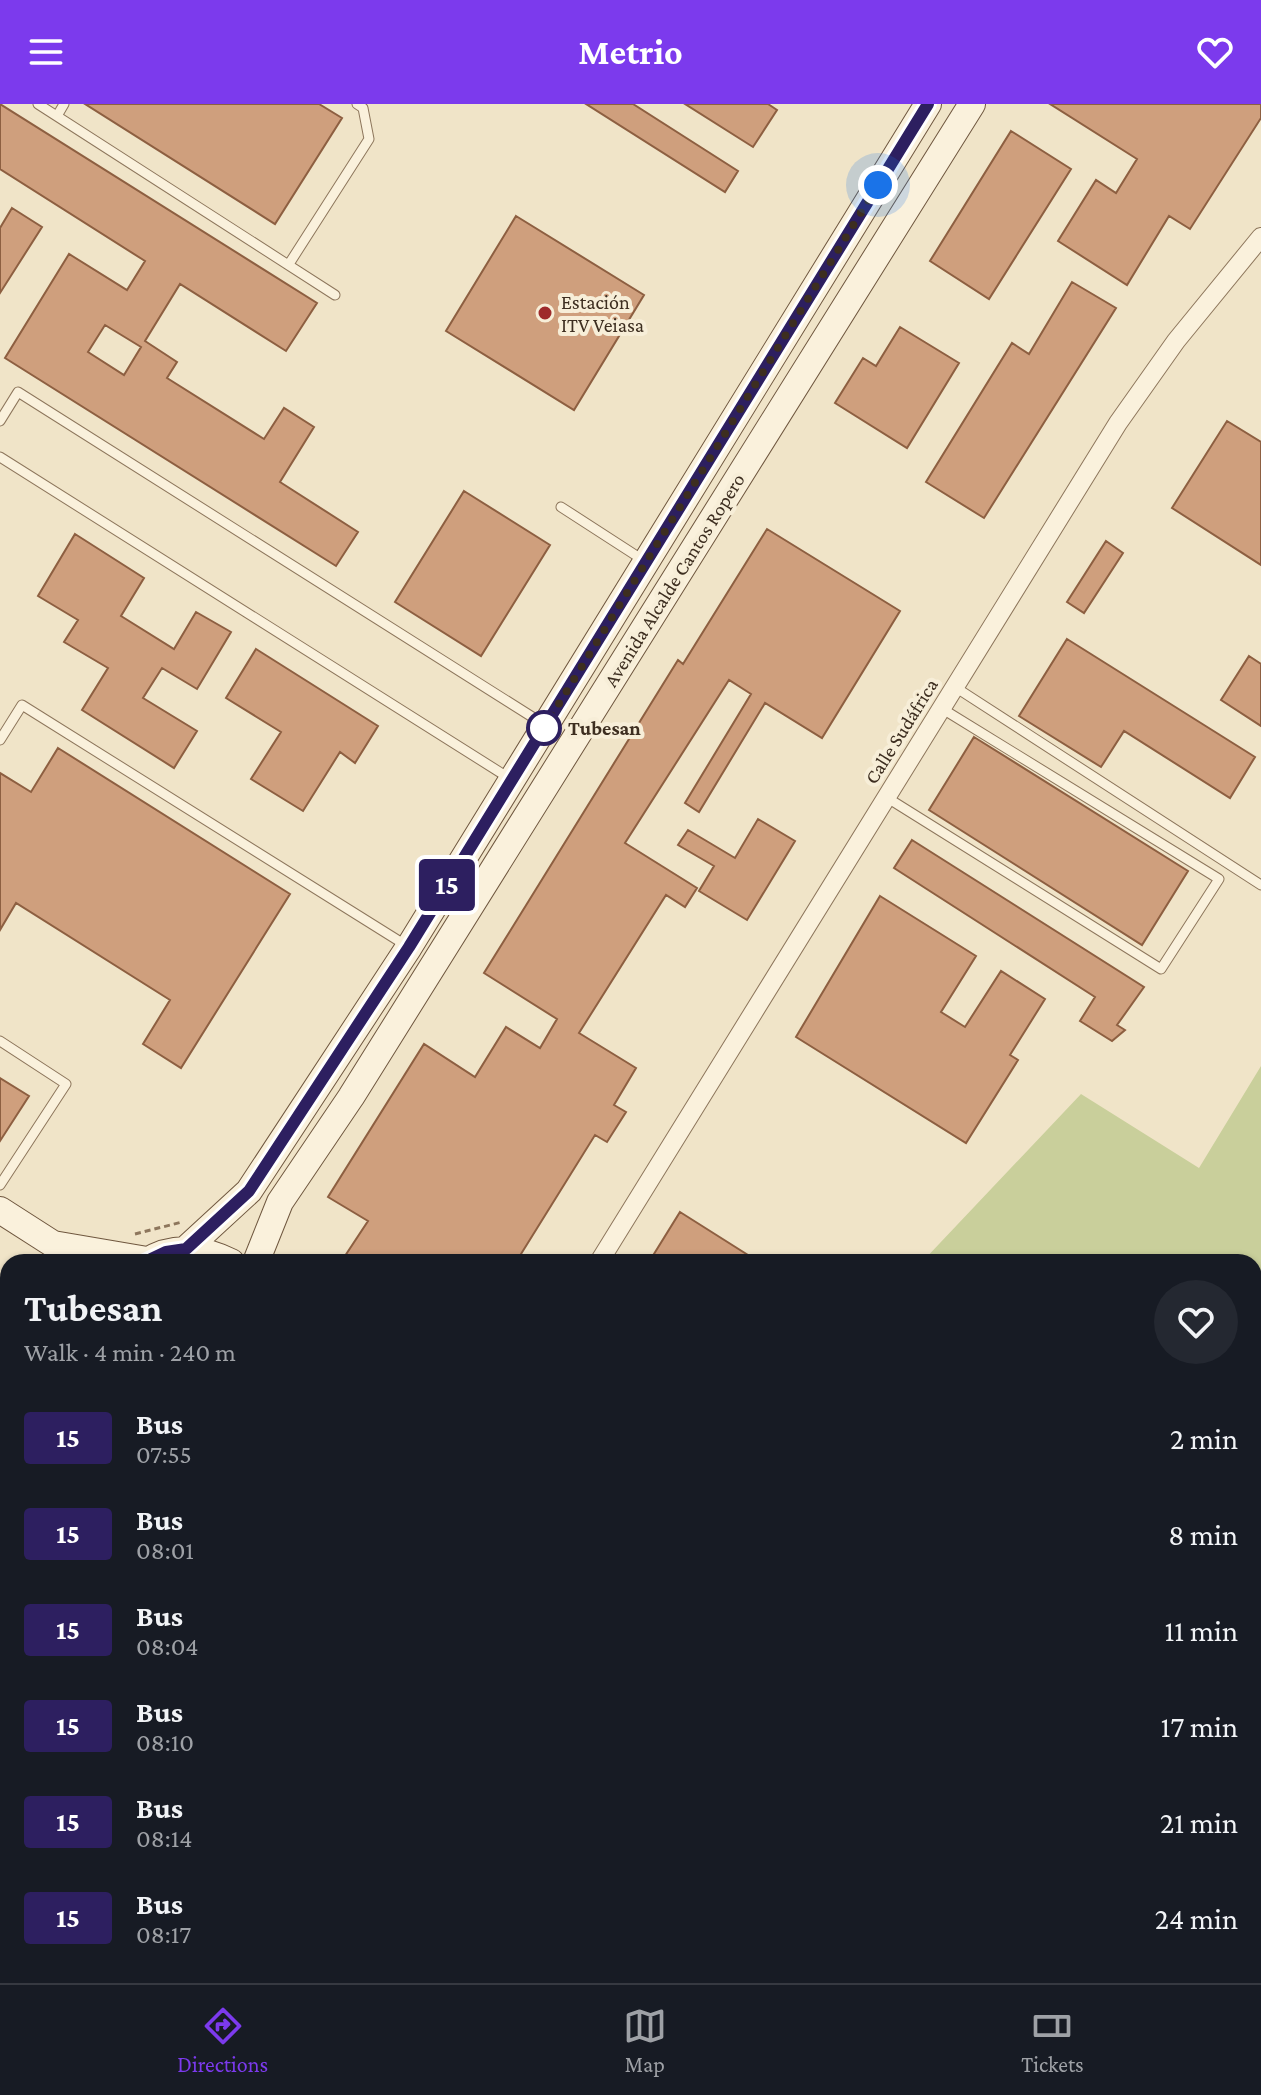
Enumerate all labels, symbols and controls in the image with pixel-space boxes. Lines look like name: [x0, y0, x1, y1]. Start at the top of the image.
icon: menu: [24, 30, 68, 74]
icon: heart: [1193, 30, 1237, 74]
text: Metrio: [578, 32, 683, 72]
your location: [858, 165, 898, 205]
place label: Estación ITV Veiasa: [561, 291, 644, 336]
marker: Estación ITV Veiasa: [536, 304, 554, 322]
street label: Avenida Alcalde Cantos Ropero: [599, 469, 750, 691]
street label: Calle Sudáfrica: [860, 674, 942, 788]
marker: Tubesan: [527, 711, 561, 745]
place label: Tubesan: [568, 717, 641, 739]
line badge: 15: [411, 859, 483, 911]
text: 15: [435, 869, 459, 900]
button: heart: [1154, 1280, 1238, 1364]
text: Tubesan: [24, 1287, 162, 1329]
text: Walk · 4 min · 240 m: [24, 1338, 236, 1367]
text: Bus: [136, 1407, 183, 1440]
text: 15: [56, 1422, 80, 1453]
text: 2 min: [1170, 1422, 1238, 1455]
text: 07:55: [136, 1440, 192, 1469]
text: Bus: [136, 1503, 183, 1536]
text: 15: [56, 1518, 80, 1549]
text: 8 min: [1168, 1518, 1238, 1551]
text: 08:01: [136, 1536, 194, 1565]
text: Bus: [136, 1599, 183, 1632]
text: 15: [56, 1614, 80, 1645]
text: 11 min: [1164, 1614, 1238, 1647]
text: 08:04: [136, 1632, 199, 1661]
text: Bus: [136, 1695, 183, 1728]
text: 15: [56, 1710, 80, 1741]
text: 17 min: [1161, 1710, 1238, 1743]
text: 08:10: [136, 1728, 194, 1757]
text: Bus: [136, 1791, 183, 1824]
text: 15: [56, 1806, 80, 1837]
text: 21 min: [1160, 1806, 1238, 1839]
text: 08:14: [136, 1824, 193, 1853]
text: Bus: [136, 1887, 183, 1920]
text: 15: [56, 1902, 80, 1933]
text: 24 min: [1155, 1902, 1238, 1935]
text: 08:17: [136, 1920, 191, 1949]
tab: Directions: [177, 2004, 268, 2077]
tab: Map: [623, 2004, 667, 2077]
tab: Tickets: [1021, 2004, 1084, 2077]

